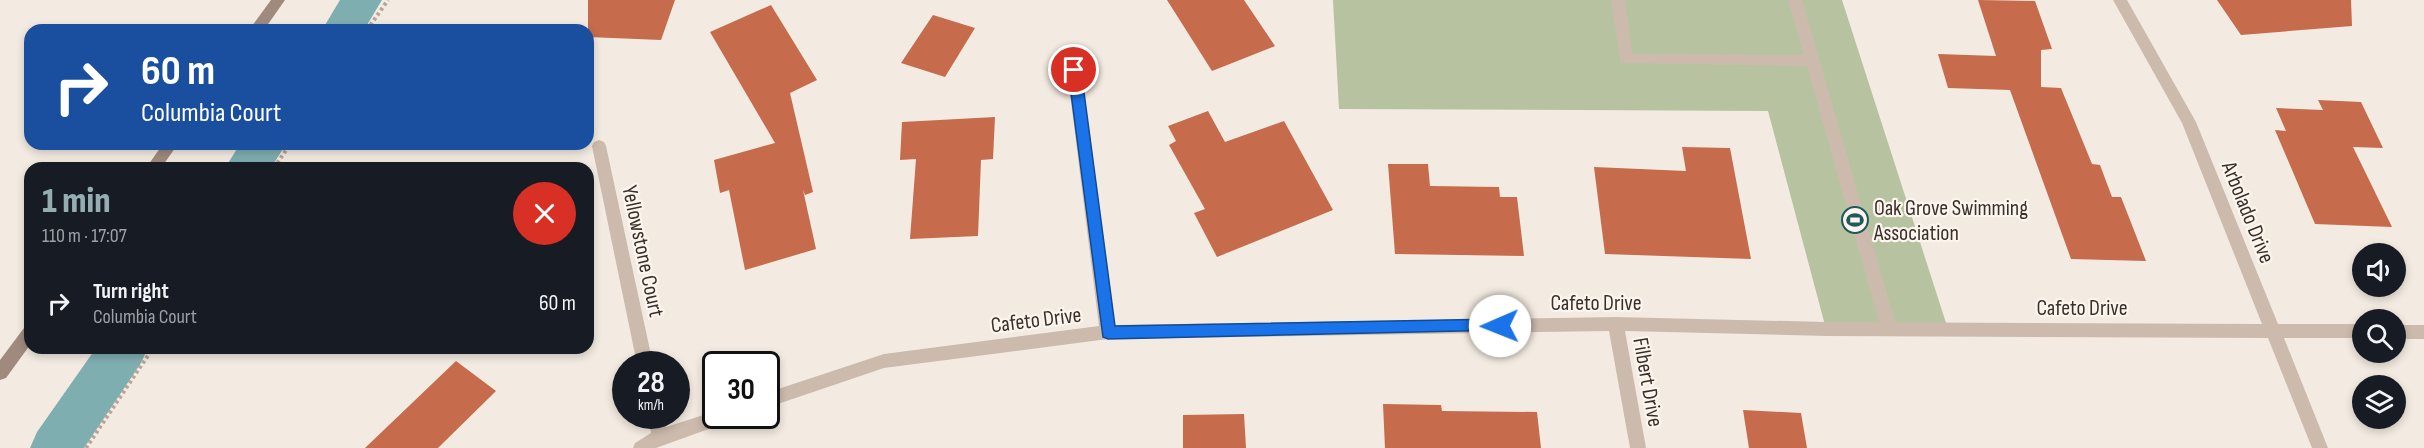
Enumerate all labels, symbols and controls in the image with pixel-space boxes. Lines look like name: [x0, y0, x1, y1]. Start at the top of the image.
pin: [1048, 44, 1099, 95]
text: 60 m: [141, 46, 215, 97]
icon: right: [42, 48, 120, 126]
icon: arrive: [1057, 53, 1090, 86]
text: Columbia Court: [141, 97, 281, 129]
street label: Arbolado Drive: [2215, 157, 2280, 267]
text: 1 min: [42, 180, 110, 223]
button: close: [513, 182, 576, 245]
street label: Yellowstone Court: [615, 183, 670, 320]
place label: Oak Grove Swimming Association: [1873, 195, 2028, 247]
sports icon: Oak Grove Swimming Association: [1840, 205, 1870, 235]
text: 110 m · 17:07: [42, 224, 127, 248]
map controls: [2352, 243, 2406, 429]
button: sound: [2352, 243, 2406, 297]
text: Turn right: [93, 278, 169, 305]
icon: right: [42, 287, 75, 320]
text: 60 m: [539, 290, 576, 317]
street label: Cafeto Drive: [1551, 290, 1642, 317]
position arrow: [1468, 294, 1532, 358]
street label: Cafeto Drive: [2037, 295, 2128, 322]
street label: Cafeto Drive: [989, 302, 1083, 339]
text: Columbia Court: [93, 305, 197, 329]
button: search: [2352, 309, 2406, 363]
street label: Filbert Drive: [1626, 336, 1669, 429]
speed limit sign: 30: [702, 351, 780, 429]
text: 28: [637, 365, 665, 401]
button: layers: [2352, 375, 2406, 429]
text: km/h: [638, 396, 664, 415]

